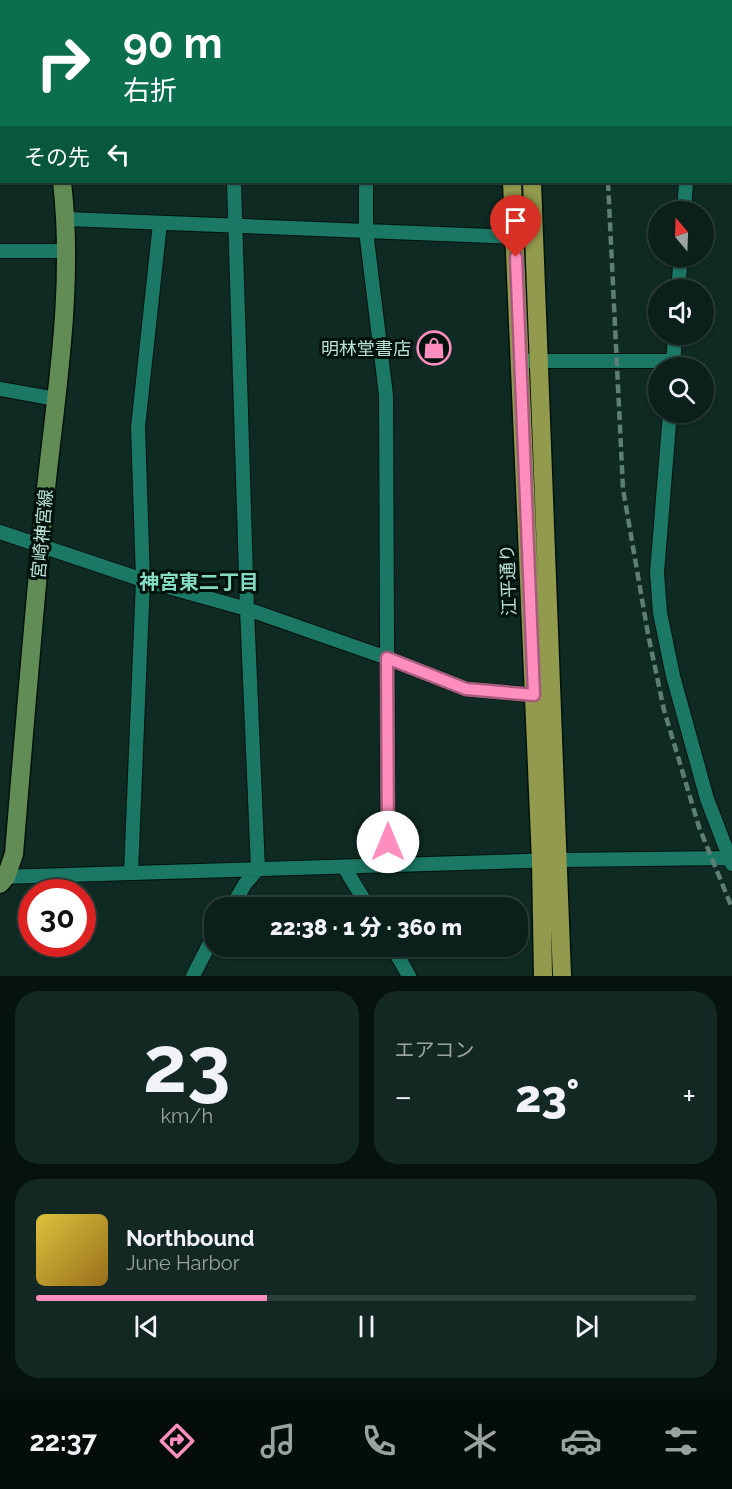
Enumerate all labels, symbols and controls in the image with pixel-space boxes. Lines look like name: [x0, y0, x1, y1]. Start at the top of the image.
text: 90 m: [123, 19, 223, 68]
icon: right: [24, 24, 102, 102]
text: 右折: [123, 75, 177, 106]
icon: left: [102, 138, 135, 171]
text: その先: [24, 144, 90, 170]
pin: [490, 195, 541, 257]
north arrow: [648, 201, 714, 267]
map controls: [648, 201, 714, 423]
icon: arrive: [499, 204, 532, 237]
button: sound: [648, 279, 714, 345]
shop icon: 明林堂書店: [416, 330, 452, 366]
place label: 明林堂書店: [321, 338, 411, 359]
button: search: [648, 357, 714, 423]
street label: 宮崎神宮線: [28, 488, 56, 580]
street label: 江平通り: [496, 544, 520, 616]
district label: 神宮東二丁目: [139, 570, 259, 594]
position arrow: [356, 810, 420, 874]
speed limit sign: 30: [18, 879, 96, 957]
text: 22:38 · 1 分 · 360 m: [270, 914, 462, 940]
text: 23: [143, 1019, 231, 1110]
text: エアコン: [395, 1038, 475, 1062]
text: 23°: [515, 1070, 579, 1123]
text: −: [395, 1077, 412, 1116]
text: +: [682, 1077, 696, 1116]
text: km/h: [160, 1104, 213, 1128]
text: Northbound: [126, 1225, 255, 1251]
text: June Harbor: [126, 1251, 240, 1275]
icon: previous: [130, 1310, 163, 1343]
icon: pause: [350, 1310, 383, 1343]
icon: next: [570, 1310, 603, 1343]
icon: directions: [156, 1420, 198, 1462]
icon: music: [257, 1420, 299, 1462]
icon: phone: [358, 1420, 400, 1462]
icon: climate: [459, 1420, 501, 1462]
icon: car: [560, 1420, 602, 1462]
icon: filters: [660, 1420, 702, 1462]
text: 22:37: [29, 1426, 97, 1457]

